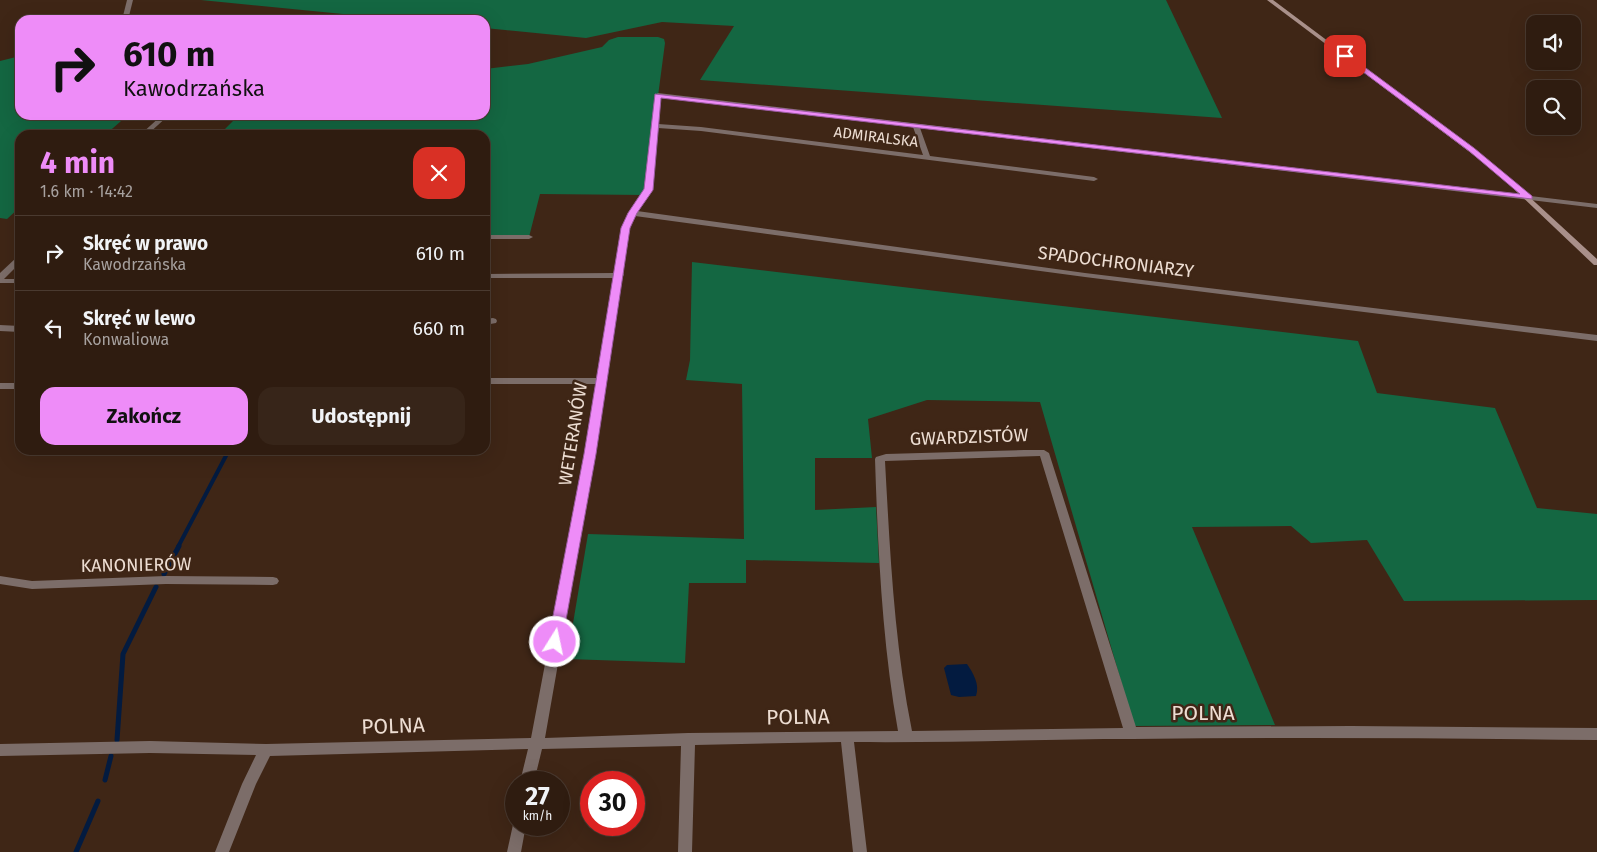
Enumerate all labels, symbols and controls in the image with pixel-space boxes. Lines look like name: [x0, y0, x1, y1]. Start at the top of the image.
map controls: [1526, 15, 1581, 135]
button: sound: [1526, 15, 1581, 70]
text: 610 m: [123, 33, 215, 75]
icon: right: [40, 35, 105, 100]
pin: [1324, 35, 1366, 77]
icon: arrive: [1331, 42, 1359, 70]
text: Kawodrzańska: [123, 75, 265, 102]
button: search: [1526, 80, 1581, 135]
street label: ADMIRALSKA: [833, 123, 920, 151]
text: 4 min: [40, 145, 115, 181]
button: close: [413, 147, 465, 199]
text: 1.6 km · 14:42: [40, 182, 133, 201]
text: Skręć w prawo: [83, 232, 208, 255]
icon: right: [40, 239, 68, 267]
text: 610 m: [416, 242, 465, 265]
street label: SPADOCHRONIARZY: [1037, 242, 1195, 282]
text: Kawodrzańska: [83, 255, 186, 274]
text: Skręć w lewo: [83, 307, 196, 330]
icon: left: [40, 314, 68, 342]
text: 660 m: [413, 317, 465, 340]
text: Konwaliowa: [83, 330, 169, 349]
street label: WETERANÓW: [553, 381, 592, 487]
button: Zakończ: [40, 387, 248, 445]
button: Udostępnij: [258, 387, 465, 445]
street label: GWARDZISTÓW: [909, 423, 1029, 450]
street label: KANONIERÓW: [80, 552, 192, 577]
position arrow: [528, 615, 580, 667]
street label: POLNA: [1171, 700, 1235, 726]
street label: POLNA: [766, 703, 830, 731]
street label: POLNA: [361, 712, 425, 740]
speed limit sign: 30: [580, 771, 645, 836]
text: 27: [525, 782, 550, 812]
text: km/h: [523, 809, 552, 823]

